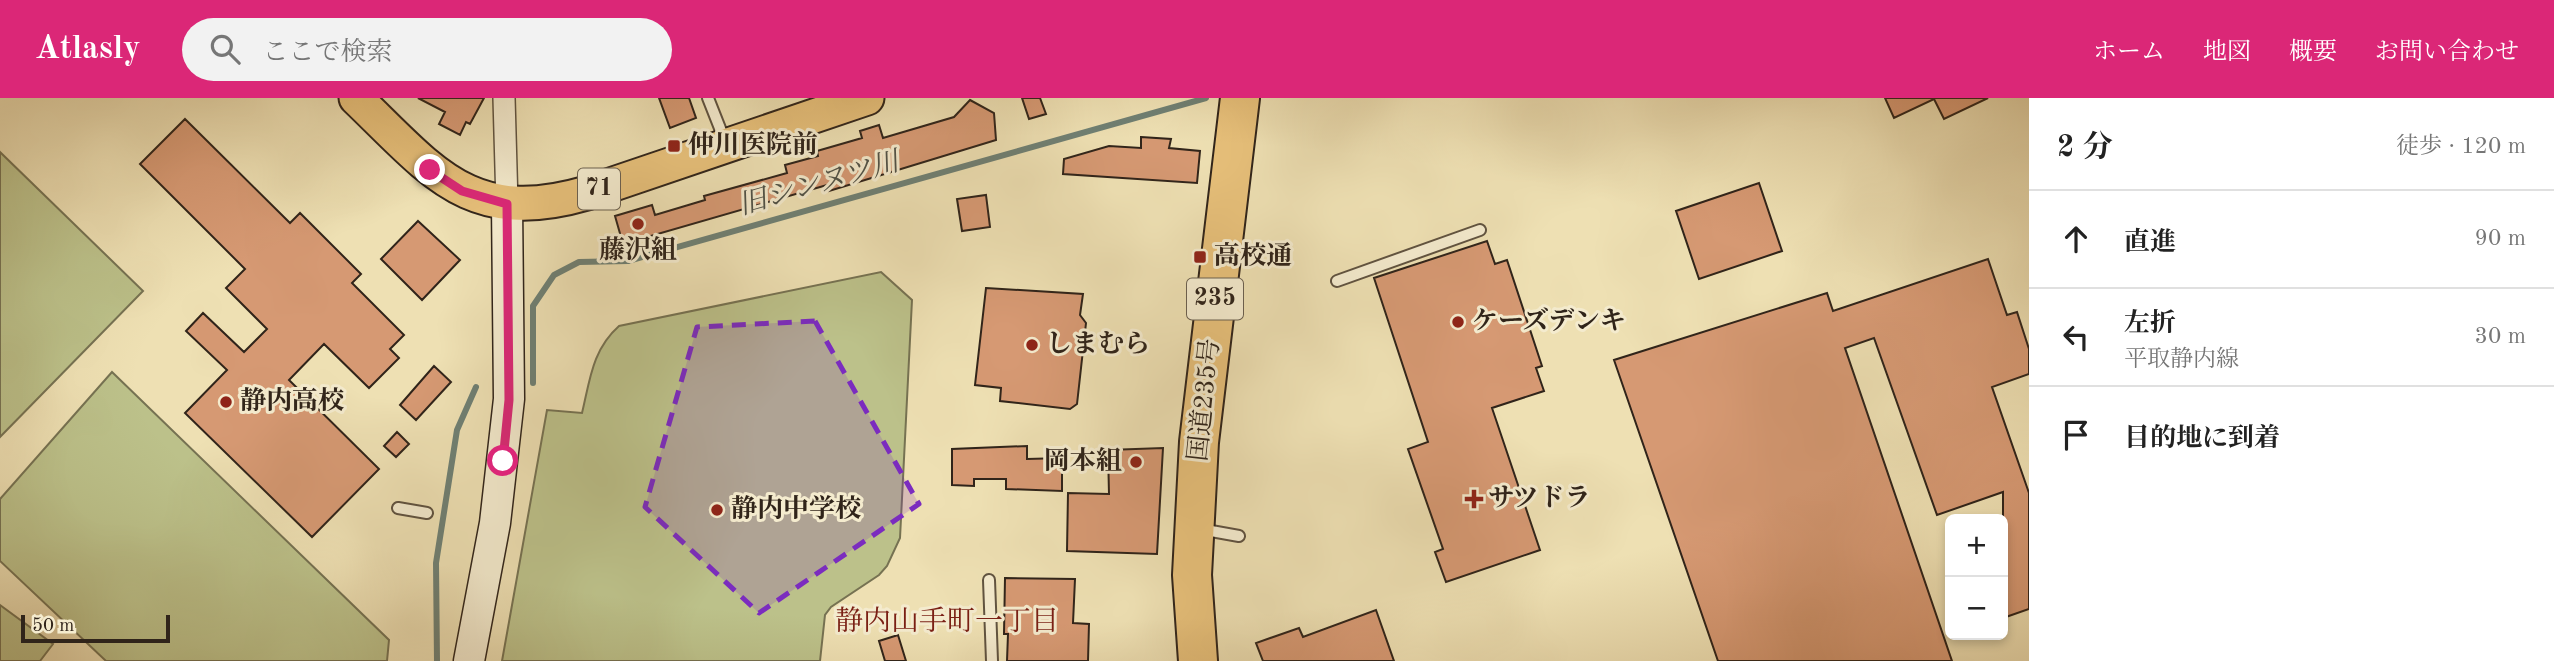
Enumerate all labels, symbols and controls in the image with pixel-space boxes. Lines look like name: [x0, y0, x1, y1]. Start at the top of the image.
search box: [182, 18, 672, 81]
icon: search: [206, 30, 244, 68]
text: Atlasly: [35, 33, 140, 66]
text: ここで検索: [262, 40, 392, 66]
text: ホーム: [2093, 41, 2165, 65]
text: 地図: [2203, 41, 2251, 65]
text: 概要: [2289, 41, 2337, 65]
text: お問い合わせ: [2375, 41, 2519, 65]
place label: 仲川医院前: [688, 130, 818, 159]
text: 2 分: [2057, 133, 2113, 163]
text: 徒歩 · 120 m: [2396, 135, 2526, 158]
marker: 仲川医院前: [666, 138, 682, 154]
water label: 旧シンヌツ川: [735, 146, 905, 221]
route end: [414, 154, 445, 185]
road number: 71: [578, 168, 620, 210]
marker: 藤沢組: [630, 216, 646, 232]
icon: ahead: [2057, 220, 2095, 258]
text: 90 m: [2475, 227, 2526, 250]
text: 直進: [2124, 230, 2176, 256]
place label: 藤沢組: [599, 235, 677, 264]
place label: 高校通: [1214, 241, 1292, 270]
marker: 高校通: [1192, 249, 1208, 265]
road number: 235: [1187, 279, 1243, 320]
place label: ケーズデンキ: [1472, 307, 1626, 335]
text: 左折: [2124, 311, 2176, 337]
marker: ケーズデンキ: [1450, 314, 1466, 330]
icon: left: [2057, 318, 2095, 356]
text: 30 m: [2475, 325, 2526, 348]
place label: しまむら: [1046, 330, 1150, 358]
marker: しまむら: [1024, 337, 1040, 353]
street label: 国道235号: [1184, 337, 1224, 463]
text: 平取静内線: [2124, 348, 2239, 371]
place label: 静内高校: [240, 386, 344, 415]
marker: 静内高校: [218, 394, 234, 410]
icon: arrive: [2057, 416, 2095, 454]
text: 目的地に到着: [2124, 426, 2280, 452]
route start: [487, 445, 518, 476]
place label: 岡本組: [1044, 446, 1122, 475]
marker: 岡本組: [1128, 454, 1144, 470]
place label: サツドラ: [1488, 485, 1590, 512]
marker: サツドラ: [1466, 491, 1482, 507]
place label: 静内中学校: [731, 494, 861, 523]
marker: 静内中学校: [709, 502, 725, 518]
map controls: [1945, 514, 2008, 640]
button: +: [1945, 514, 2008, 577]
button: −: [1945, 577, 2008, 640]
district label: 静内山手町一丁目: [835, 606, 1059, 637]
scale bar: [21, 612, 170, 644]
text: 50 m: [32, 617, 74, 636]

